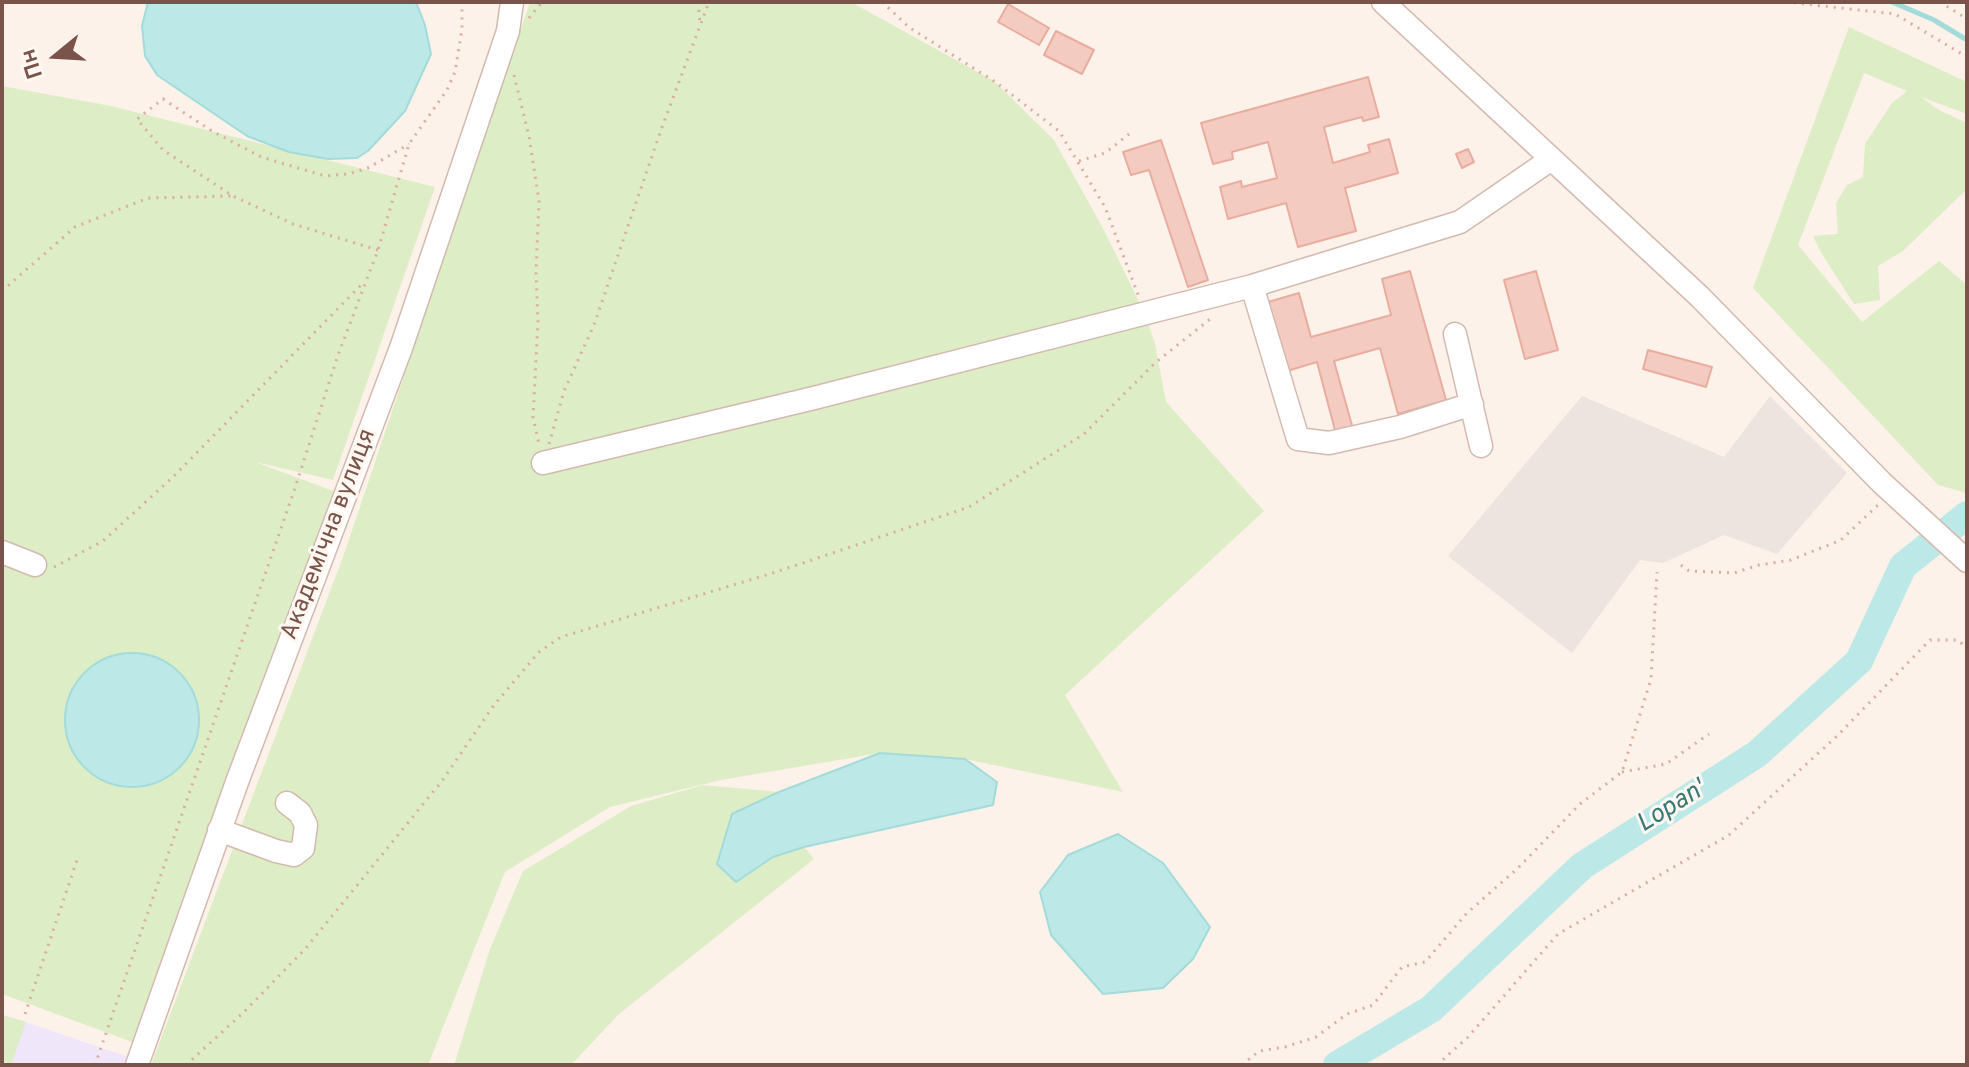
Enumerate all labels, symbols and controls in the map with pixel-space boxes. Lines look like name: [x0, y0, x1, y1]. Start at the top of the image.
north arrow: [16, 16, 96, 96]
text: Пн: [15, 45, 50, 82]
street label: Академічна вулиця: [277, 426, 383, 644]
water label: Lopan': [1632, 775, 1712, 841]

